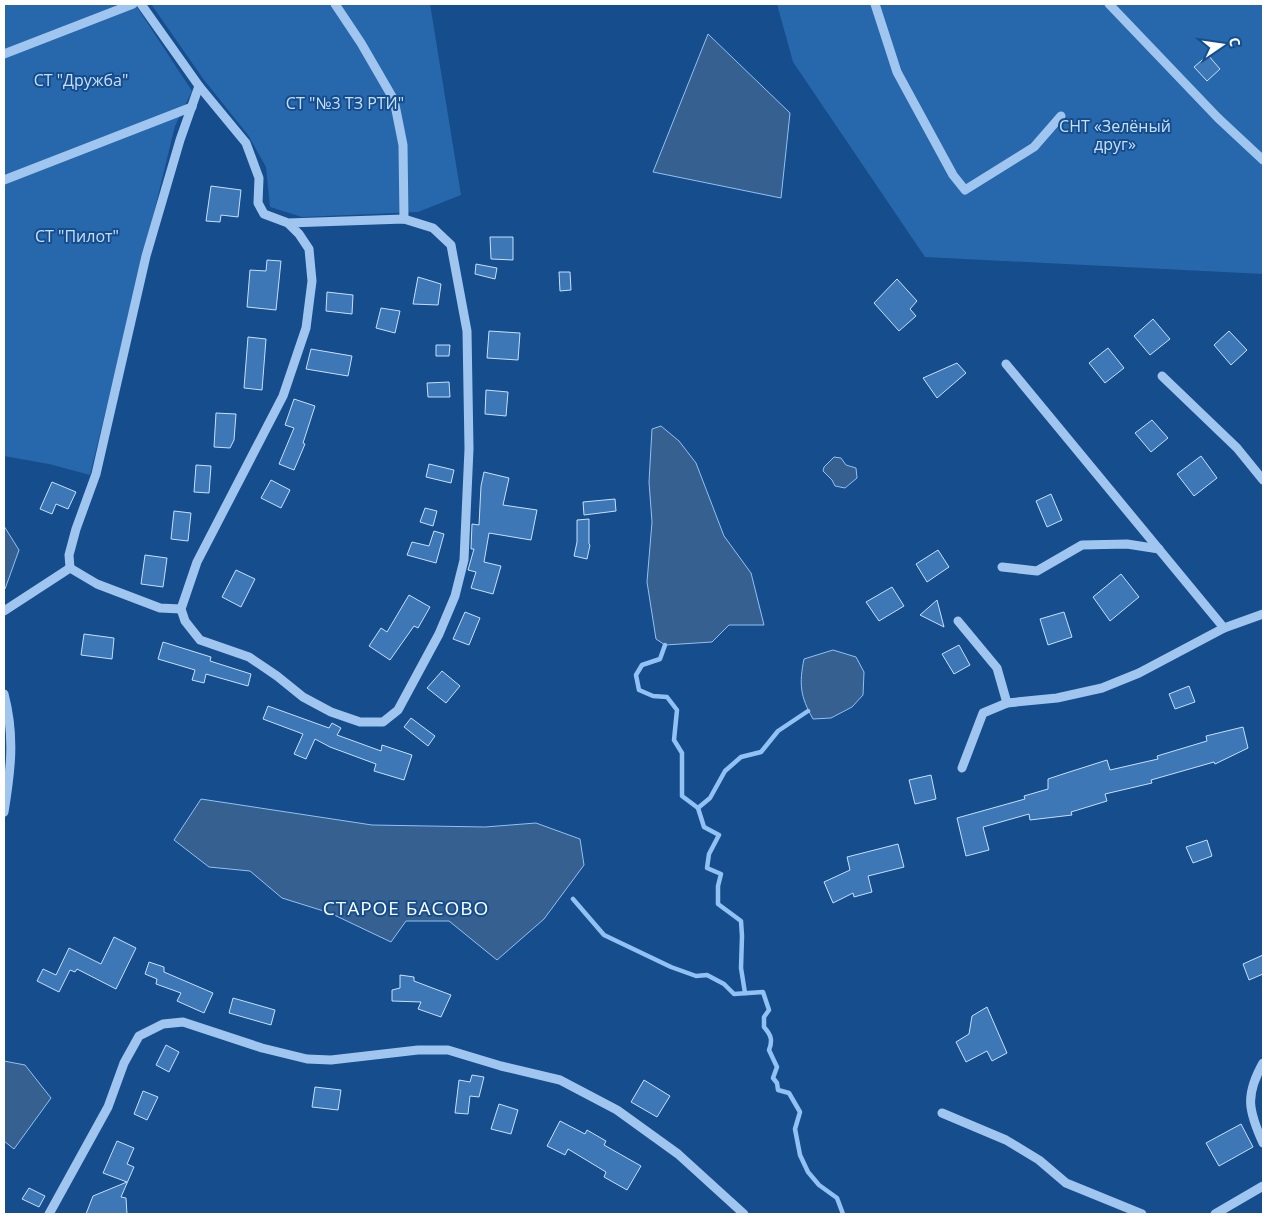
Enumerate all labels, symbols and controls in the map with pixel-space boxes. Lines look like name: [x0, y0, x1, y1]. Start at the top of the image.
north arrow: [1197, 20, 1247, 70]
text: С: [1225, 35, 1245, 49]
park label: СТ "Дружба": [34, 69, 128, 91]
park label: СТ "№3 ТЗ РТИ": [286, 92, 404, 114]
park label: СНТ «Зелёный друг»: [1059, 115, 1171, 155]
park label: СТ "Пилот": [35, 225, 119, 247]
district label: СТАРОЕ БАСОВО: [323, 895, 489, 921]

